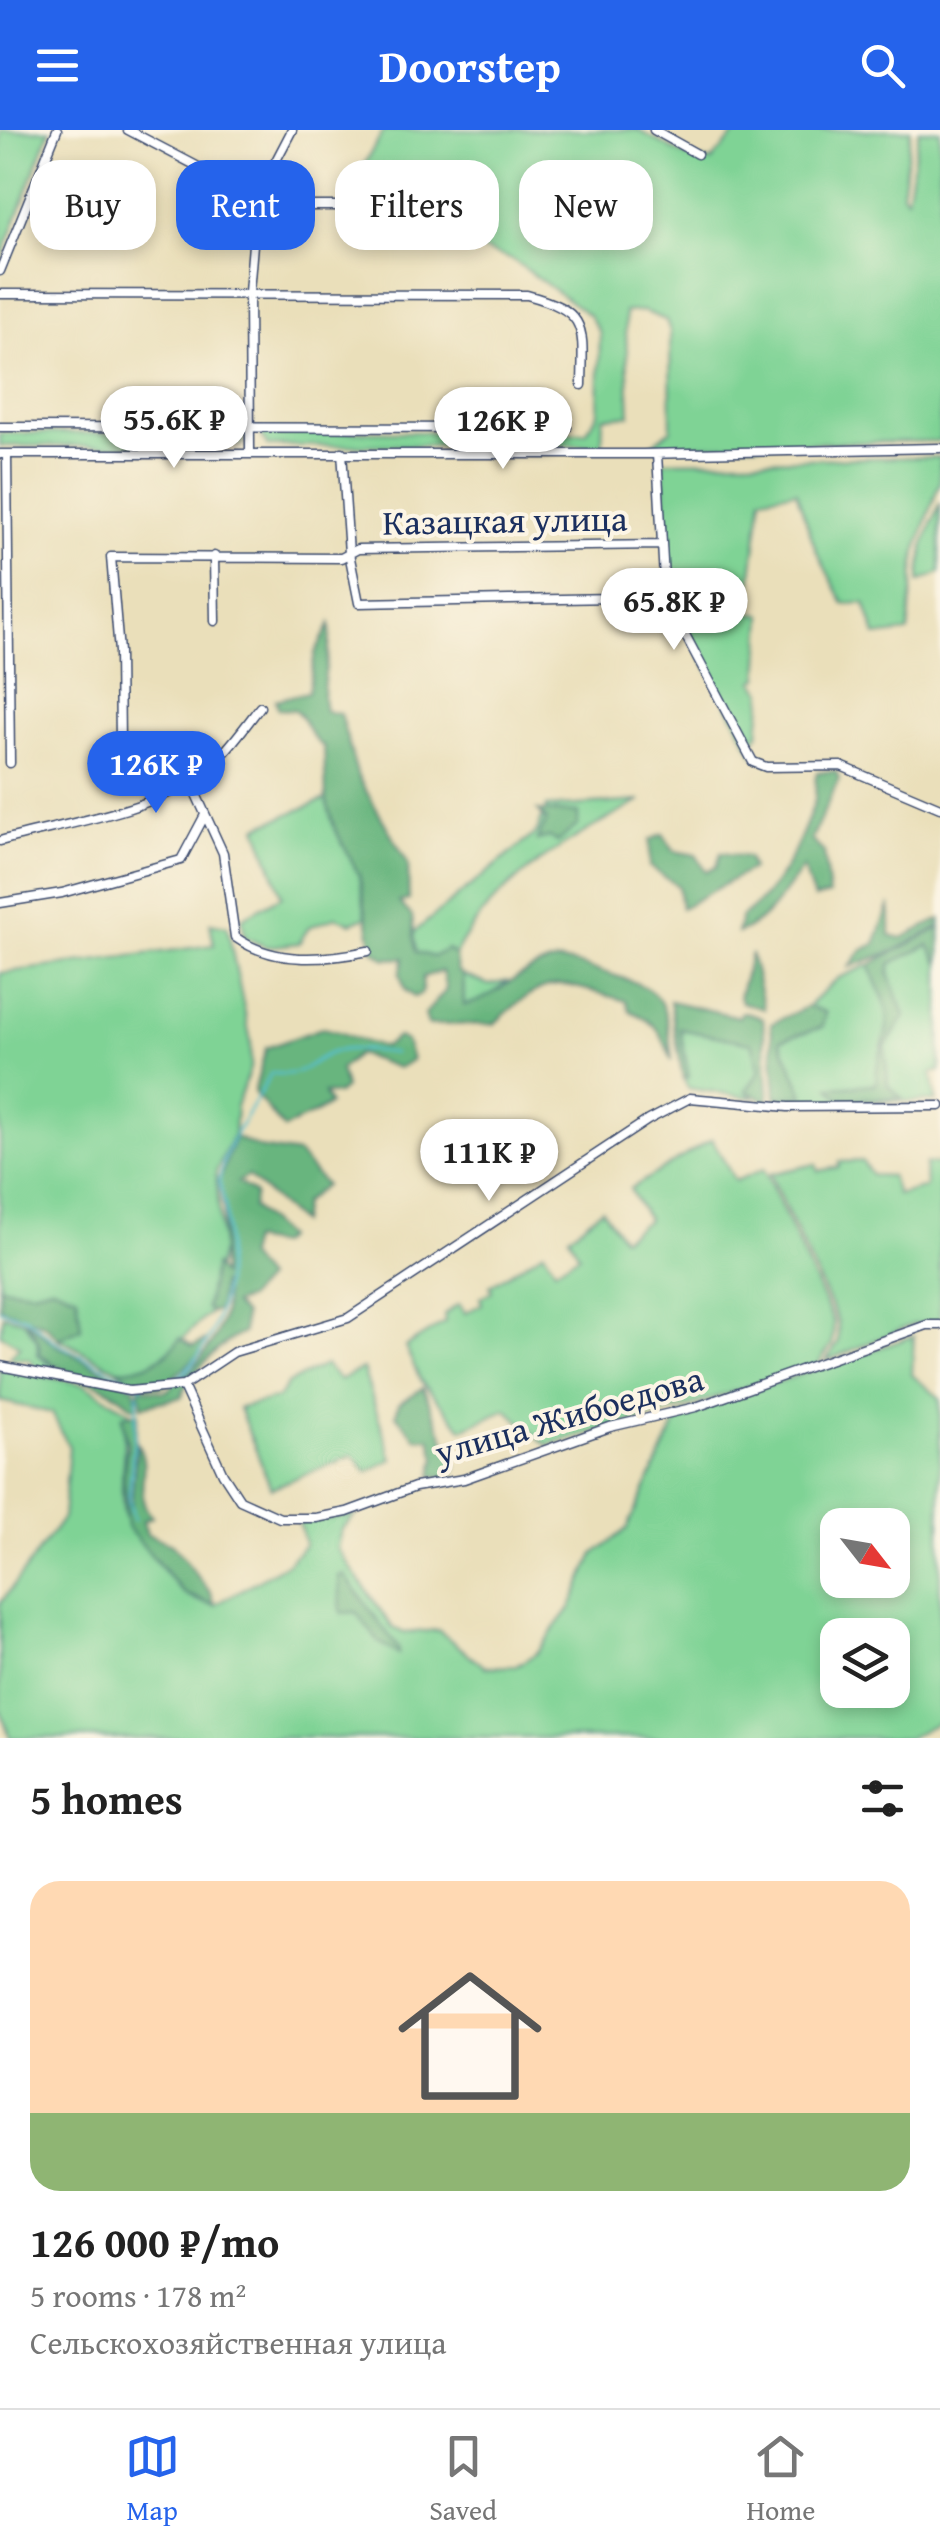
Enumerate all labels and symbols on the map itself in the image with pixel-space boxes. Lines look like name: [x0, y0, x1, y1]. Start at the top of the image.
pin: 55.6K ₽: [82, 386, 266, 471]
pin: 126K ₽: [422, 387, 584, 472]
street label: Казацкая улица: [382, 492, 628, 548]
pin: 65.8K ₽: [582, 568, 766, 653]
pin: 126K ₽: [75, 731, 237, 816]
pin: 111K ₽: [408, 1119, 570, 1204]
street label: улица Жибоедова: [428, 1352, 709, 1478]
north arrow: [820, 1508, 910, 1598]

